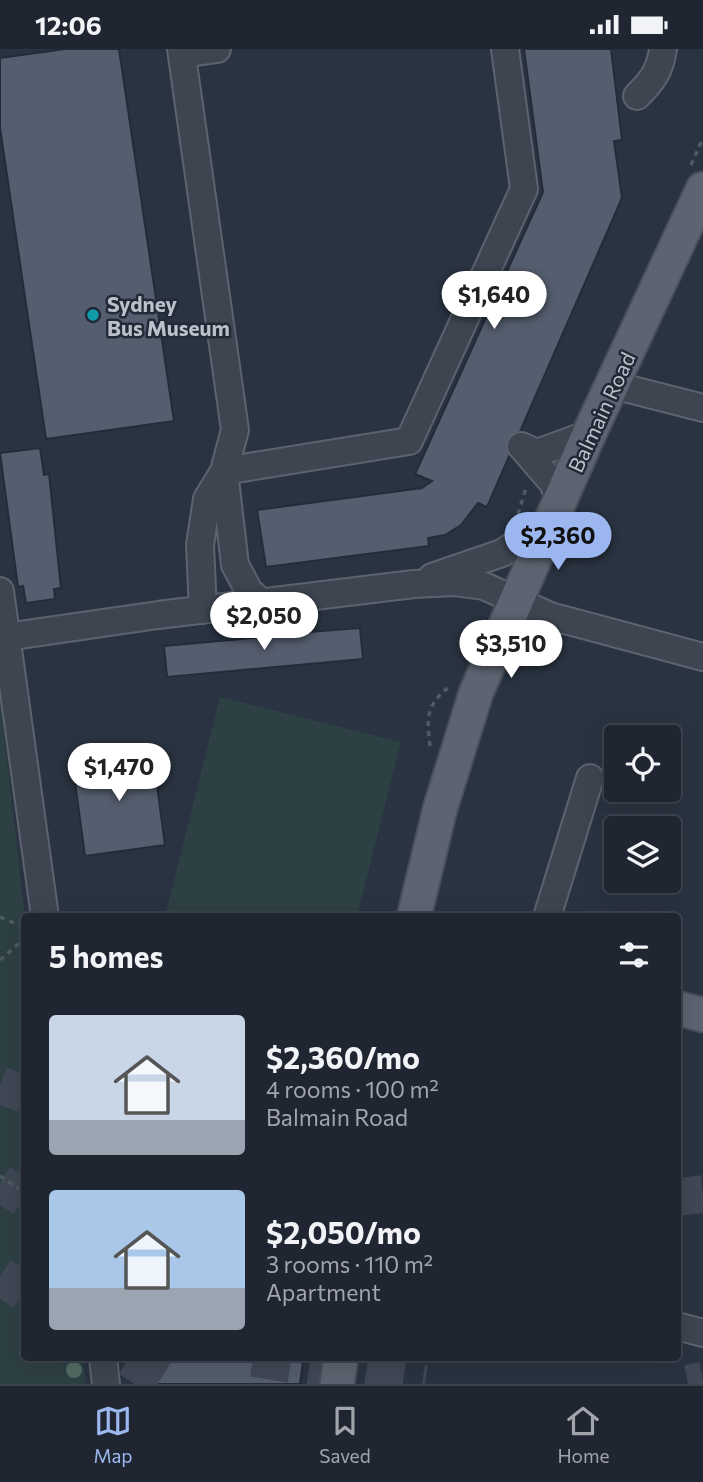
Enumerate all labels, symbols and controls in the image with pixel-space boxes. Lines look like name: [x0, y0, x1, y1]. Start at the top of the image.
text: 12:06: [35, 9, 102, 40]
pin: $1,640: [437, 271, 551, 331]
text: $1,640: [458, 280, 530, 308]
place label: Sydney Bus Museum: [107, 291, 230, 340]
marker: Sydney Bus Museum: [85, 307, 101, 323]
street label: Balmain Road: [562, 348, 640, 476]
pin: $2,360: [501, 512, 615, 572]
text: $2,360: [521, 521, 595, 549]
pin: $2,050: [207, 593, 321, 652]
text: $2,050: [226, 601, 302, 629]
pin: $3,510: [454, 621, 568, 680]
text: $3,510: [475, 629, 547, 657]
map controls: [604, 725, 681, 893]
button: locate: [604, 725, 681, 802]
pin: $1,470: [62, 743, 176, 803]
text: $1,470: [84, 752, 154, 780]
button: layers: [604, 816, 681, 893]
icon: filters: [615, 936, 653, 974]
text: 5 homes: [49, 937, 163, 974]
text: $2,360/mo: [266, 1038, 420, 1075]
icon: home: [105, 1043, 189, 1127]
text: 4 rooms · 100 m²: [266, 1075, 439, 1103]
text: Balmain Road: [266, 1103, 408, 1131]
text: $2,050/mo: [266, 1213, 421, 1250]
icon: home: [105, 1218, 189, 1302]
text: 3 rooms · 110 m²: [266, 1250, 433, 1278]
text: Apartment: [266, 1278, 381, 1306]
tab: Map: [93, 1402, 133, 1467]
tab: Saved: [319, 1402, 371, 1467]
tab: Home: [557, 1402, 610, 1467]

